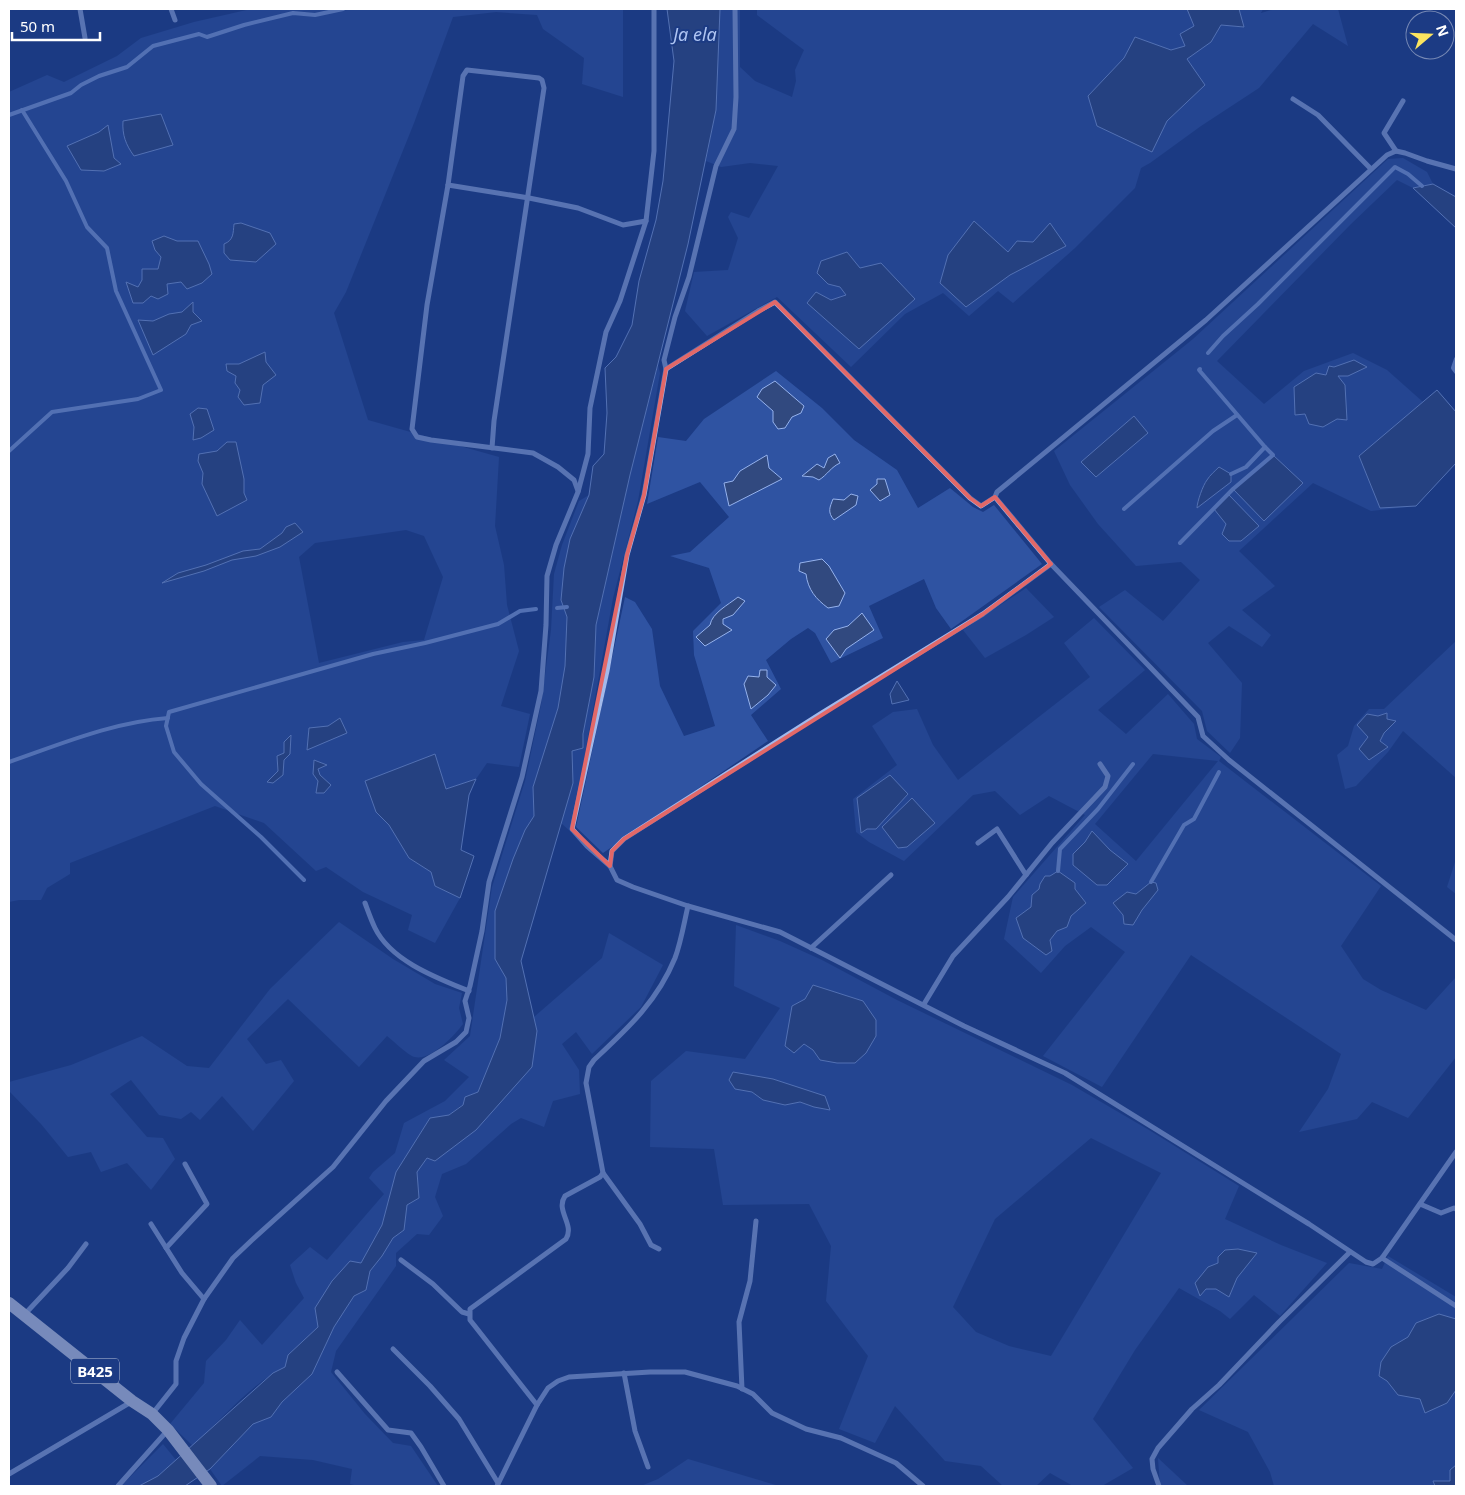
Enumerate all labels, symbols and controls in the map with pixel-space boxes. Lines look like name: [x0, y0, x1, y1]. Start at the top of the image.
scale bar: [12, 10, 100, 42]
north arrow: [1405, 10, 1455, 60]
text: 50 m: [20, 16, 55, 36]
water label: Ja ela: [670, 22, 717, 46]
text: N: [1432, 22, 1454, 39]
road number: B425: [71, 1358, 119, 1384]

